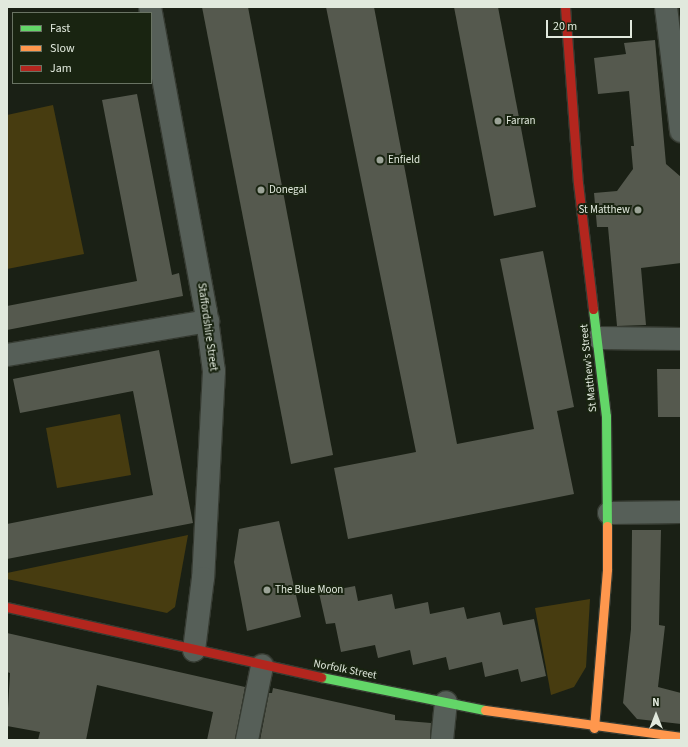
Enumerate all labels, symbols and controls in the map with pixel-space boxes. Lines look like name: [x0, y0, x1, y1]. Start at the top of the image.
legend: [12, 12, 152, 84]
scale bar: [548, 12, 634, 38]
text: 20 m: [553, 18, 577, 35]
text: Fast: [50, 20, 70, 37]
text: Slow: [50, 40, 75, 57]
text: Jam: [50, 60, 72, 77]
place label: Farran: [506, 114, 536, 128]
marker: Farran: [493, 116, 503, 126]
place label: Enfield: [388, 153, 420, 167]
marker: Enfield: [375, 155, 385, 165]
place label: Donegal: [269, 183, 307, 197]
marker: Donegal: [256, 185, 266, 195]
place label: St Matthew: [578, 203, 630, 217]
marker: St Matthew: [633, 205, 643, 215]
street label: Staffordshire Street: [194, 282, 220, 372]
street label: St Matthew's Street: [578, 323, 600, 413]
place label: The Blue Moon: [275, 583, 343, 597]
marker: The Blue Moon: [262, 585, 272, 595]
street label: Norfolk Street: [312, 657, 378, 683]
north arrow: [636, 695, 676, 735]
text: N: [652, 695, 660, 710]

